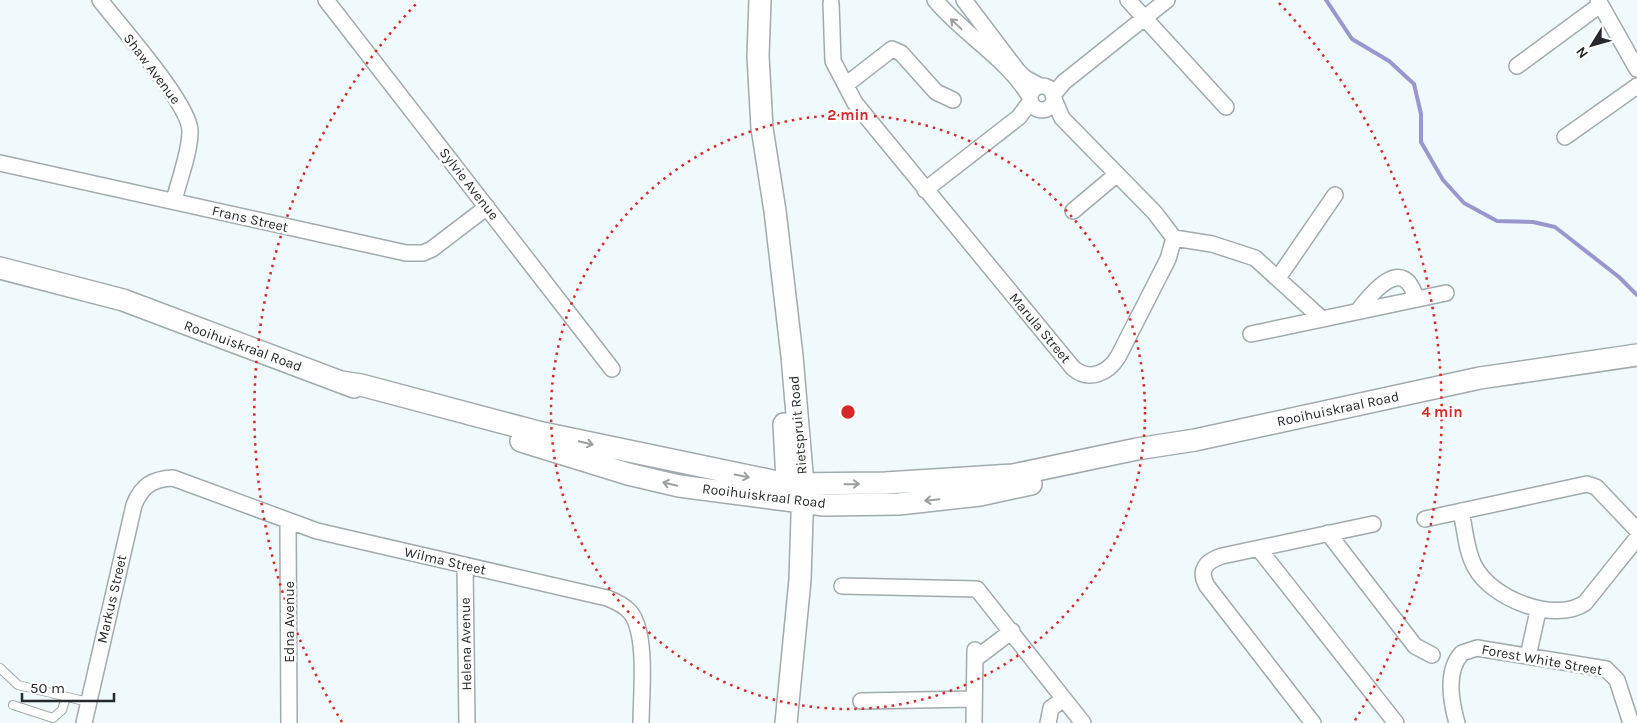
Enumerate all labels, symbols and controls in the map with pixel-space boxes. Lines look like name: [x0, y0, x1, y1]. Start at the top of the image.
one-way arrow: [950, 18, 963, 30]
north arrow: [1567, 20, 1617, 70]
street label: Shaw Avenue: [120, 30, 184, 108]
text: N: [1572, 43, 1592, 62]
text: 2 min: [827, 106, 869, 124]
street label: Sylvie Avenue: [436, 145, 502, 223]
street label: Frans Street: [210, 202, 290, 236]
street label: Marula Street: [1006, 289, 1074, 367]
street label: Rooihuiskraal Road: [182, 317, 304, 375]
street label: Rietspruit Road: [785, 375, 811, 475]
street label: Rooihuiskraal Road: [1275, 388, 1401, 430]
centre of rings: [839, 403, 857, 421]
text: 4 min: [1421, 403, 1463, 421]
one-way arrow: [577, 439, 593, 448]
one-way arrow: [734, 471, 750, 481]
one-way arrow: [663, 478, 679, 488]
one-way arrow: [844, 479, 860, 489]
street label: Rooihuiskraal Road: [701, 480, 827, 512]
one-way arrow: [924, 495, 940, 505]
street label: Wilma Street: [403, 543, 487, 579]
street label: Markus Street: [94, 553, 130, 645]
street label: Edna Avenue: [281, 581, 298, 663]
street label: Helena Avenue: [457, 597, 475, 691]
street label: Forest White Street: [1480, 641, 1604, 679]
scale bar: [22, 670, 115, 702]
text: 50 m: [30, 679, 65, 697]

